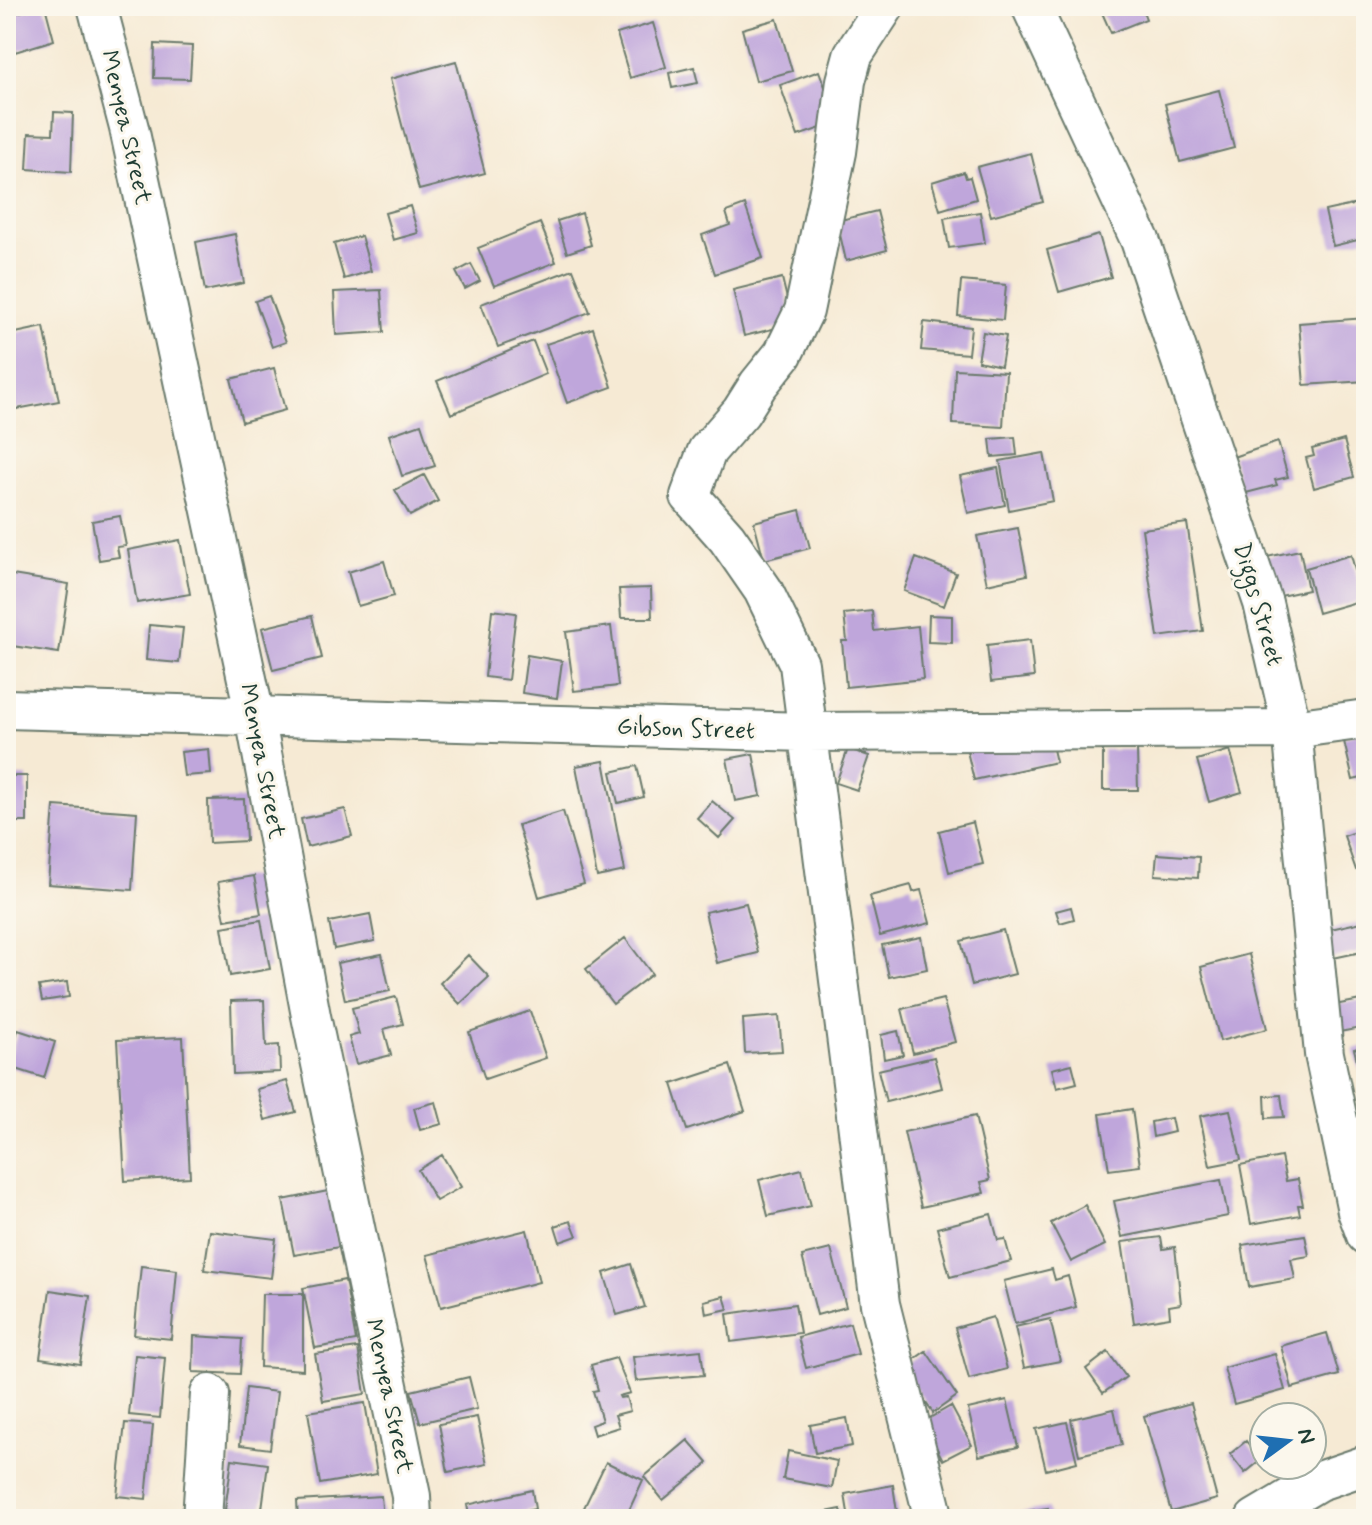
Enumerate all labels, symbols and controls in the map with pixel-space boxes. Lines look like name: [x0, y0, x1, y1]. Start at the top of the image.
street label: Menyea Street: [93, 47, 158, 207]
street label: Diggs Street: [1222, 539, 1290, 671]
street label: Menyea Street: [231, 681, 292, 841]
street label: Gibson Street: [616, 712, 756, 747]
street label: Menyea Street: [357, 1316, 420, 1476]
north arrow: [1248, 1401, 1328, 1481]
text: N: [1290, 1426, 1321, 1447]

